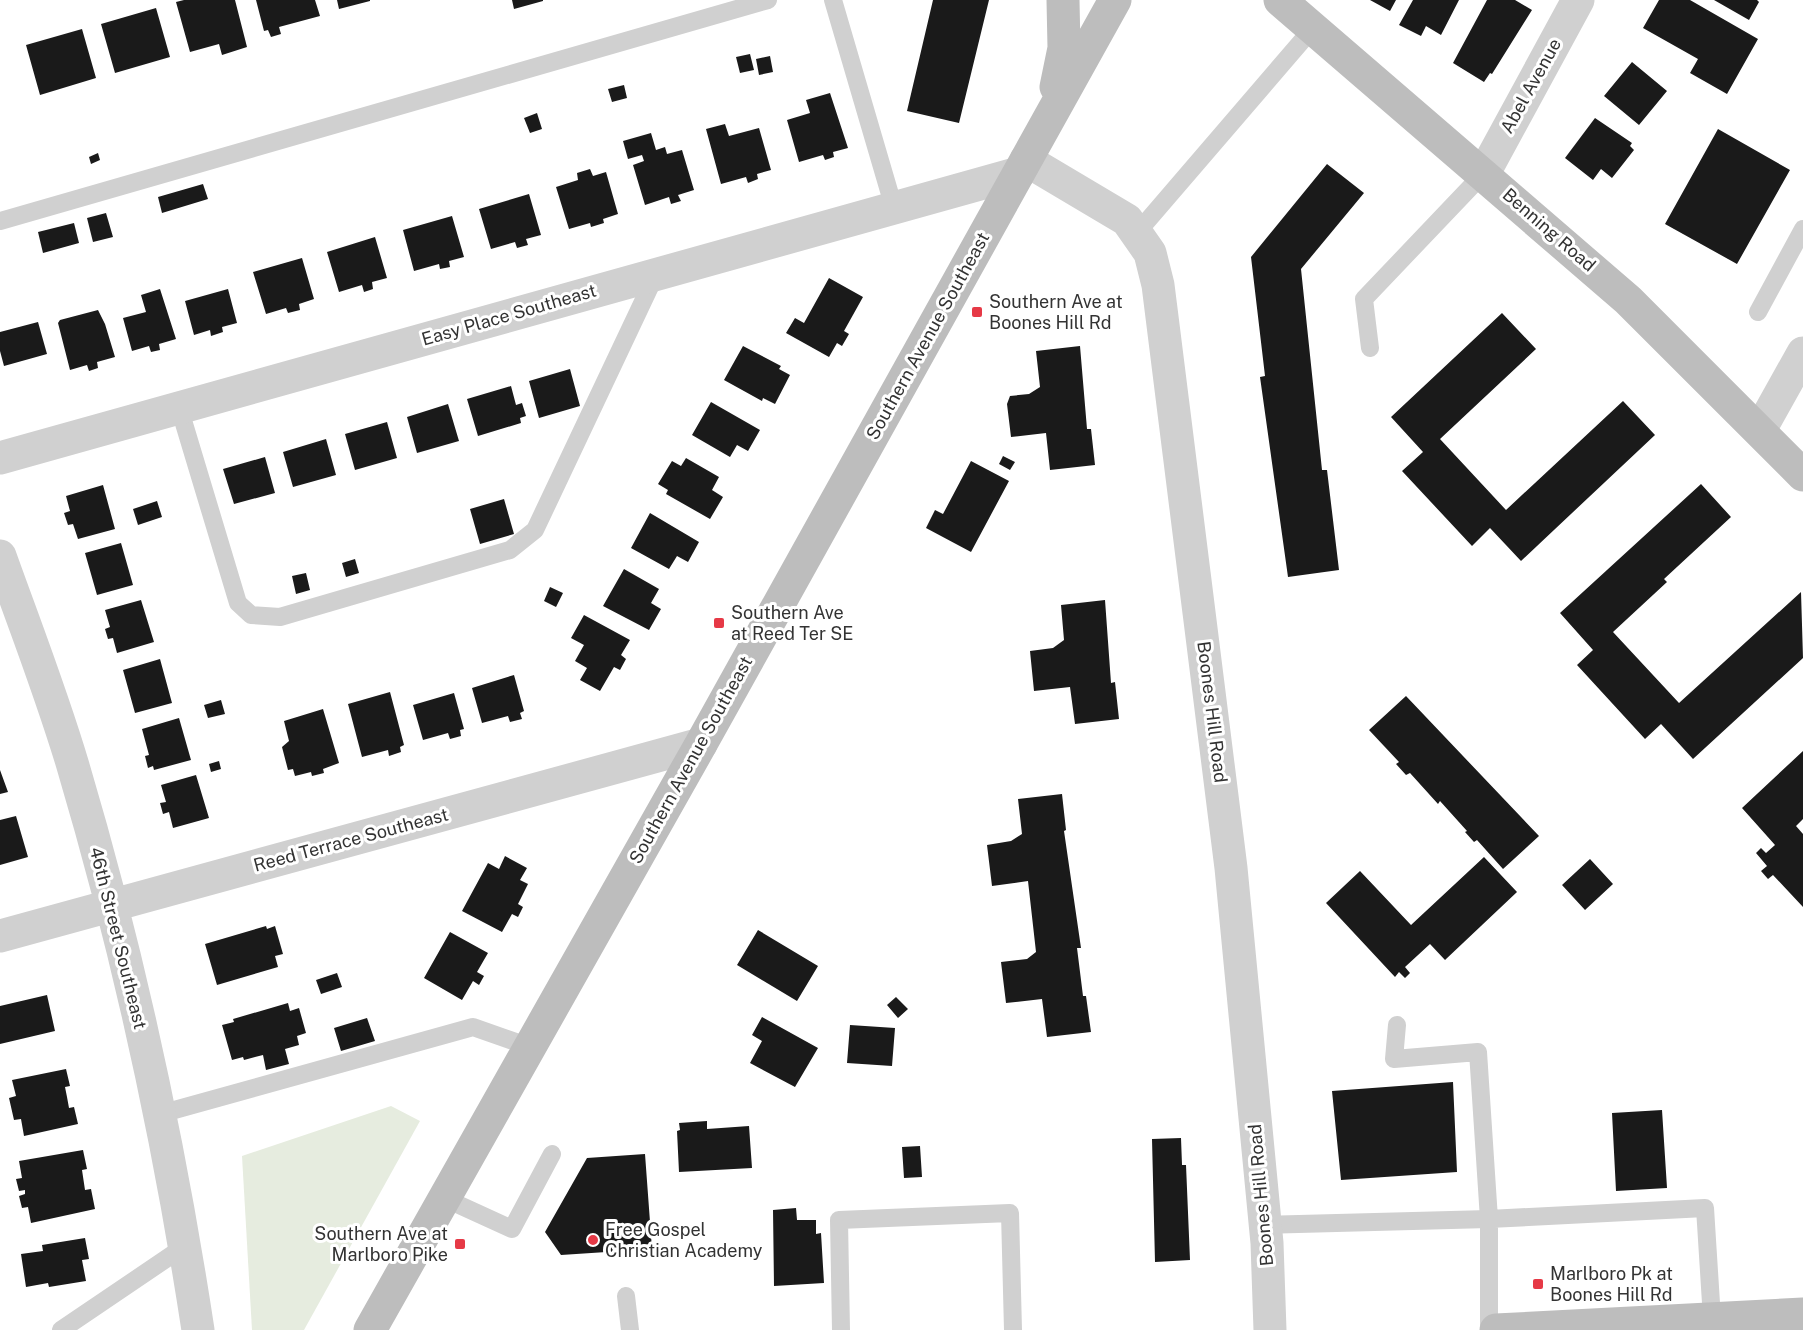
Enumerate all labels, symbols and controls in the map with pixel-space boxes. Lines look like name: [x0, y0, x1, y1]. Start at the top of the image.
street label: Abel Avenue: [1496, 35, 1565, 137]
street label: Benning Road: [1499, 184, 1600, 276]
street label: Southern Avenue Southeast: [862, 228, 993, 443]
street label: Easy Place Southeast: [419, 280, 599, 350]
place label: Southern Ave at Boones Hill Rd: [989, 291, 1123, 333]
marker: Southern Ave at Boones Hill Rd: [970, 305, 984, 319]
place label: Southern Ave at Reed Ter SE: [731, 602, 854, 644]
marker: Southern Ave at Reed Ter SE: [712, 616, 726, 630]
street label: Boones Hill Road: [1193, 640, 1232, 784]
street label: Southern Avenue Southeast: [625, 652, 756, 867]
street label: Reed Terrace Southeast: [251, 803, 451, 876]
street label: 46th Street Southeast: [86, 845, 151, 1031]
street label: Boones Hill Road: [1244, 1123, 1277, 1267]
place label: Free Gospel Christian Academy: [605, 1219, 763, 1261]
place label: Southern Ave at Marlboro Pike: [314, 1223, 448, 1265]
marker: Free Gospel Christian Academy: [586, 1233, 600, 1247]
marker: Southern Ave at Marlboro Pike: [453, 1237, 467, 1251]
place label: Marlboro Pk at Boones Hill Rd: [1550, 1263, 1673, 1305]
marker: Marlboro Pk at Boones Hill Rd: [1531, 1277, 1545, 1291]

